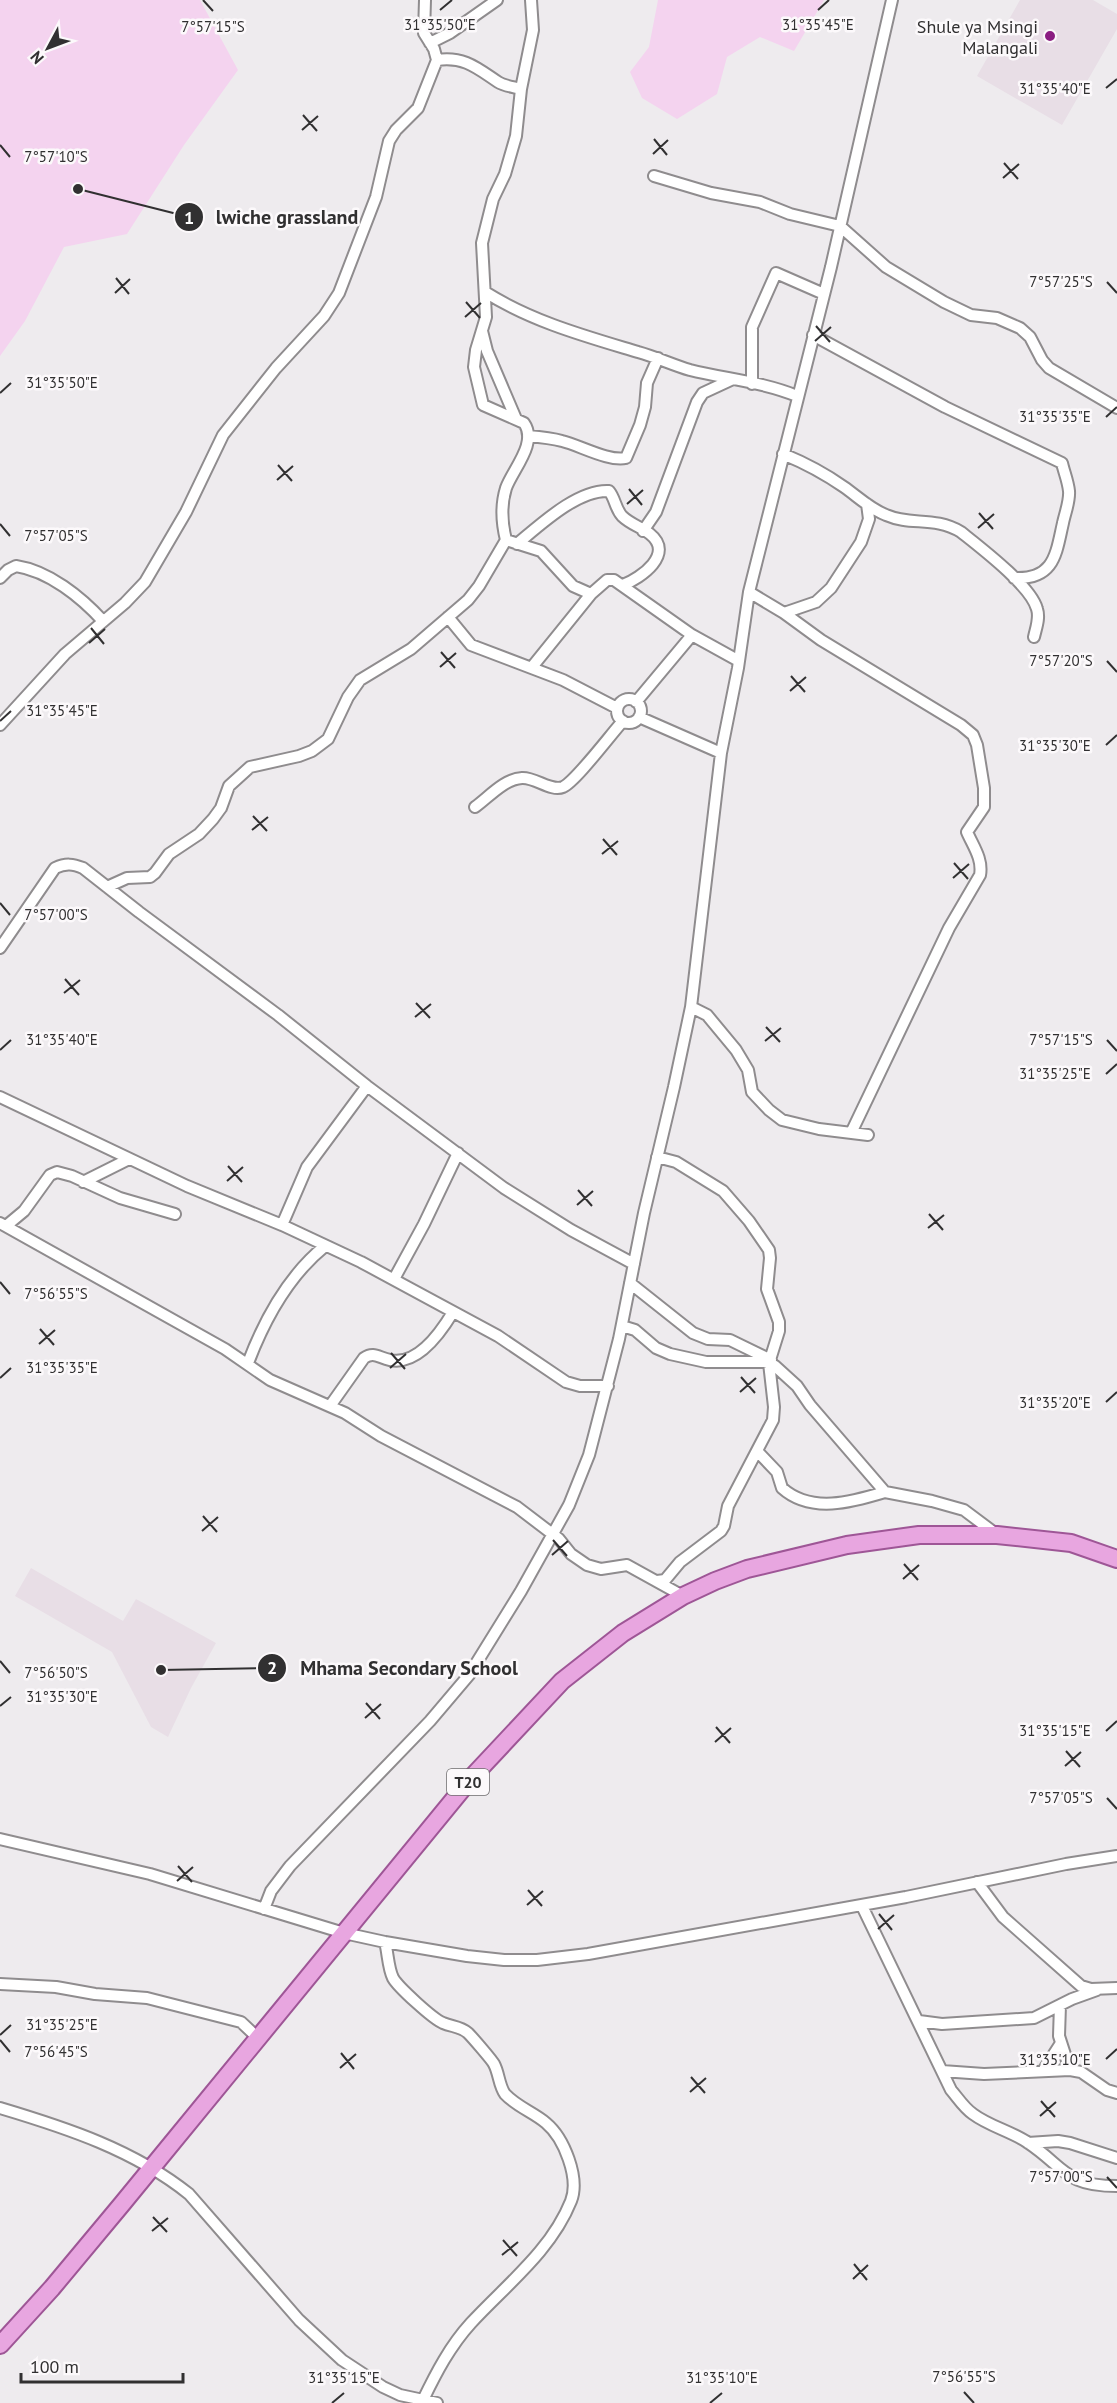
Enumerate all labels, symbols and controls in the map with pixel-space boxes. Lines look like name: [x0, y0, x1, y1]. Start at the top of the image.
text: 31°35'50"E: [404, 15, 476, 34]
text: 31°35'45"E: [782, 15, 854, 34]
place label: Shule ya Msingi Malangali: [917, 15, 1038, 59]
text: 7°57'15"S: [181, 17, 245, 36]
north arrow: [18, 18, 78, 78]
marker: Shule ya Msingi Malangali: [1043, 29, 1057, 43]
text: N: [26, 47, 48, 68]
text: 31°35'40"E: [1019, 79, 1091, 98]
text: 7°57'10"S: [24, 147, 88, 166]
callout: lwiche grassland: [174, 198, 370, 236]
text: lwiche grassland: [216, 204, 358, 230]
text: 1: [184, 206, 194, 229]
text: 7°57'25"S: [1029, 272, 1093, 291]
text: 31°35'50"E: [26, 373, 98, 392]
text: 31°35'35"E: [1019, 407, 1091, 426]
text: 7°57'05"S: [24, 526, 88, 545]
text: 7°57'20"S: [1029, 651, 1093, 670]
text: 31°35'45"E: [26, 701, 98, 720]
text: 31°35'30"E: [1019, 736, 1091, 755]
text: 7°57'00"S: [24, 905, 88, 924]
text: 31°35'40"E: [26, 1030, 98, 1049]
text: 7°57'15"S: [1029, 1030, 1093, 1049]
text: 31°35'25"E: [1019, 1064, 1091, 1083]
text: 7°56'55"S: [24, 1284, 88, 1303]
text: 31°35'35"E: [26, 1358, 98, 1377]
text: 31°35'20"E: [1019, 1393, 1091, 1412]
callout: Mhama Secondary School: [257, 1649, 530, 1687]
text: Mhama Secondary School: [300, 1655, 518, 1681]
text: 2: [267, 1656, 277, 1679]
text: 7°56'50"S: [24, 1663, 88, 1682]
text: 31°35'30"E: [26, 1687, 98, 1706]
text: 31°35'15"E: [1019, 1721, 1091, 1740]
road number: T20: [447, 1769, 489, 1795]
text: 7°57'05"S: [1029, 1788, 1093, 1807]
text: 31°35'25"E: [26, 2015, 98, 2034]
text: 7°56'45"S: [24, 2042, 88, 2061]
text: 31°35'10"E: [1019, 2050, 1091, 2069]
text: 7°57'00"S: [1029, 2167, 1093, 2186]
scale bar: [21, 2346, 183, 2384]
text: 100 m: [30, 2355, 79, 2378]
text: 7°56'55"S: [932, 2367, 996, 2386]
text: 31°35'15"E: [308, 2368, 380, 2387]
text: 31°35'10"E: [686, 2368, 758, 2387]

